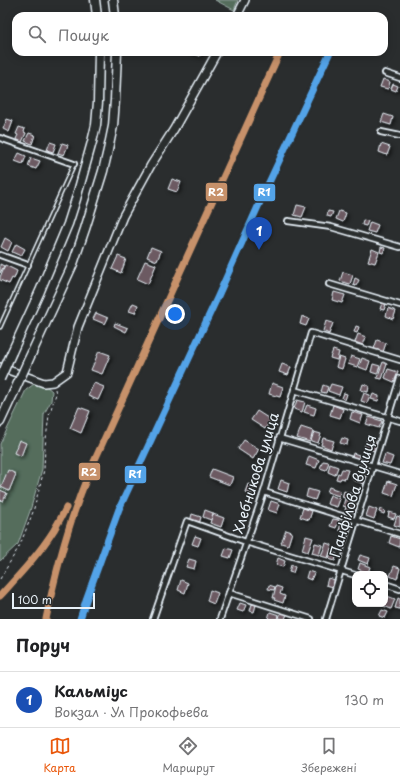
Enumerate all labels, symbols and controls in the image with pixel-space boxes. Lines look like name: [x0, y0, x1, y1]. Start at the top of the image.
search box: [12, 12, 388, 56]
icon: search: [26, 23, 48, 45]
text: Пошук: [58, 23, 109, 46]
line badge: R2: [205, 182, 228, 202]
text: R2: [208, 183, 224, 200]
line badge: R1: [253, 183, 276, 202]
text: R1: [258, 183, 270, 200]
pin: 1: [246, 217, 272, 250]
your location: [165, 304, 185, 324]
street label: Хлебникова улица: [227, 409, 284, 536]
street label: Панфілова вулиця: [324, 432, 381, 560]
line badge: R2: [78, 462, 101, 481]
text: R2: [81, 463, 97, 480]
line badge: R1: [124, 465, 147, 484]
text: R1: [129, 465, 141, 482]
map controls: [352, 571, 388, 607]
button: locate: [352, 571, 388, 607]
scale bar: [12, 591, 95, 610]
text: 100 m: [18, 591, 52, 608]
text: Поруч: [16, 632, 70, 658]
text: Кальміус: [54, 679, 128, 702]
text: 1: [26, 690, 32, 709]
text: 130 m: [345, 690, 384, 709]
text: Вокзал · Ул Прокофьева: [54, 702, 208, 721]
tab: Карта: [43, 735, 76, 776]
tab: Маршрут: [162, 735, 215, 776]
tab: Збережені: [301, 735, 357, 776]

